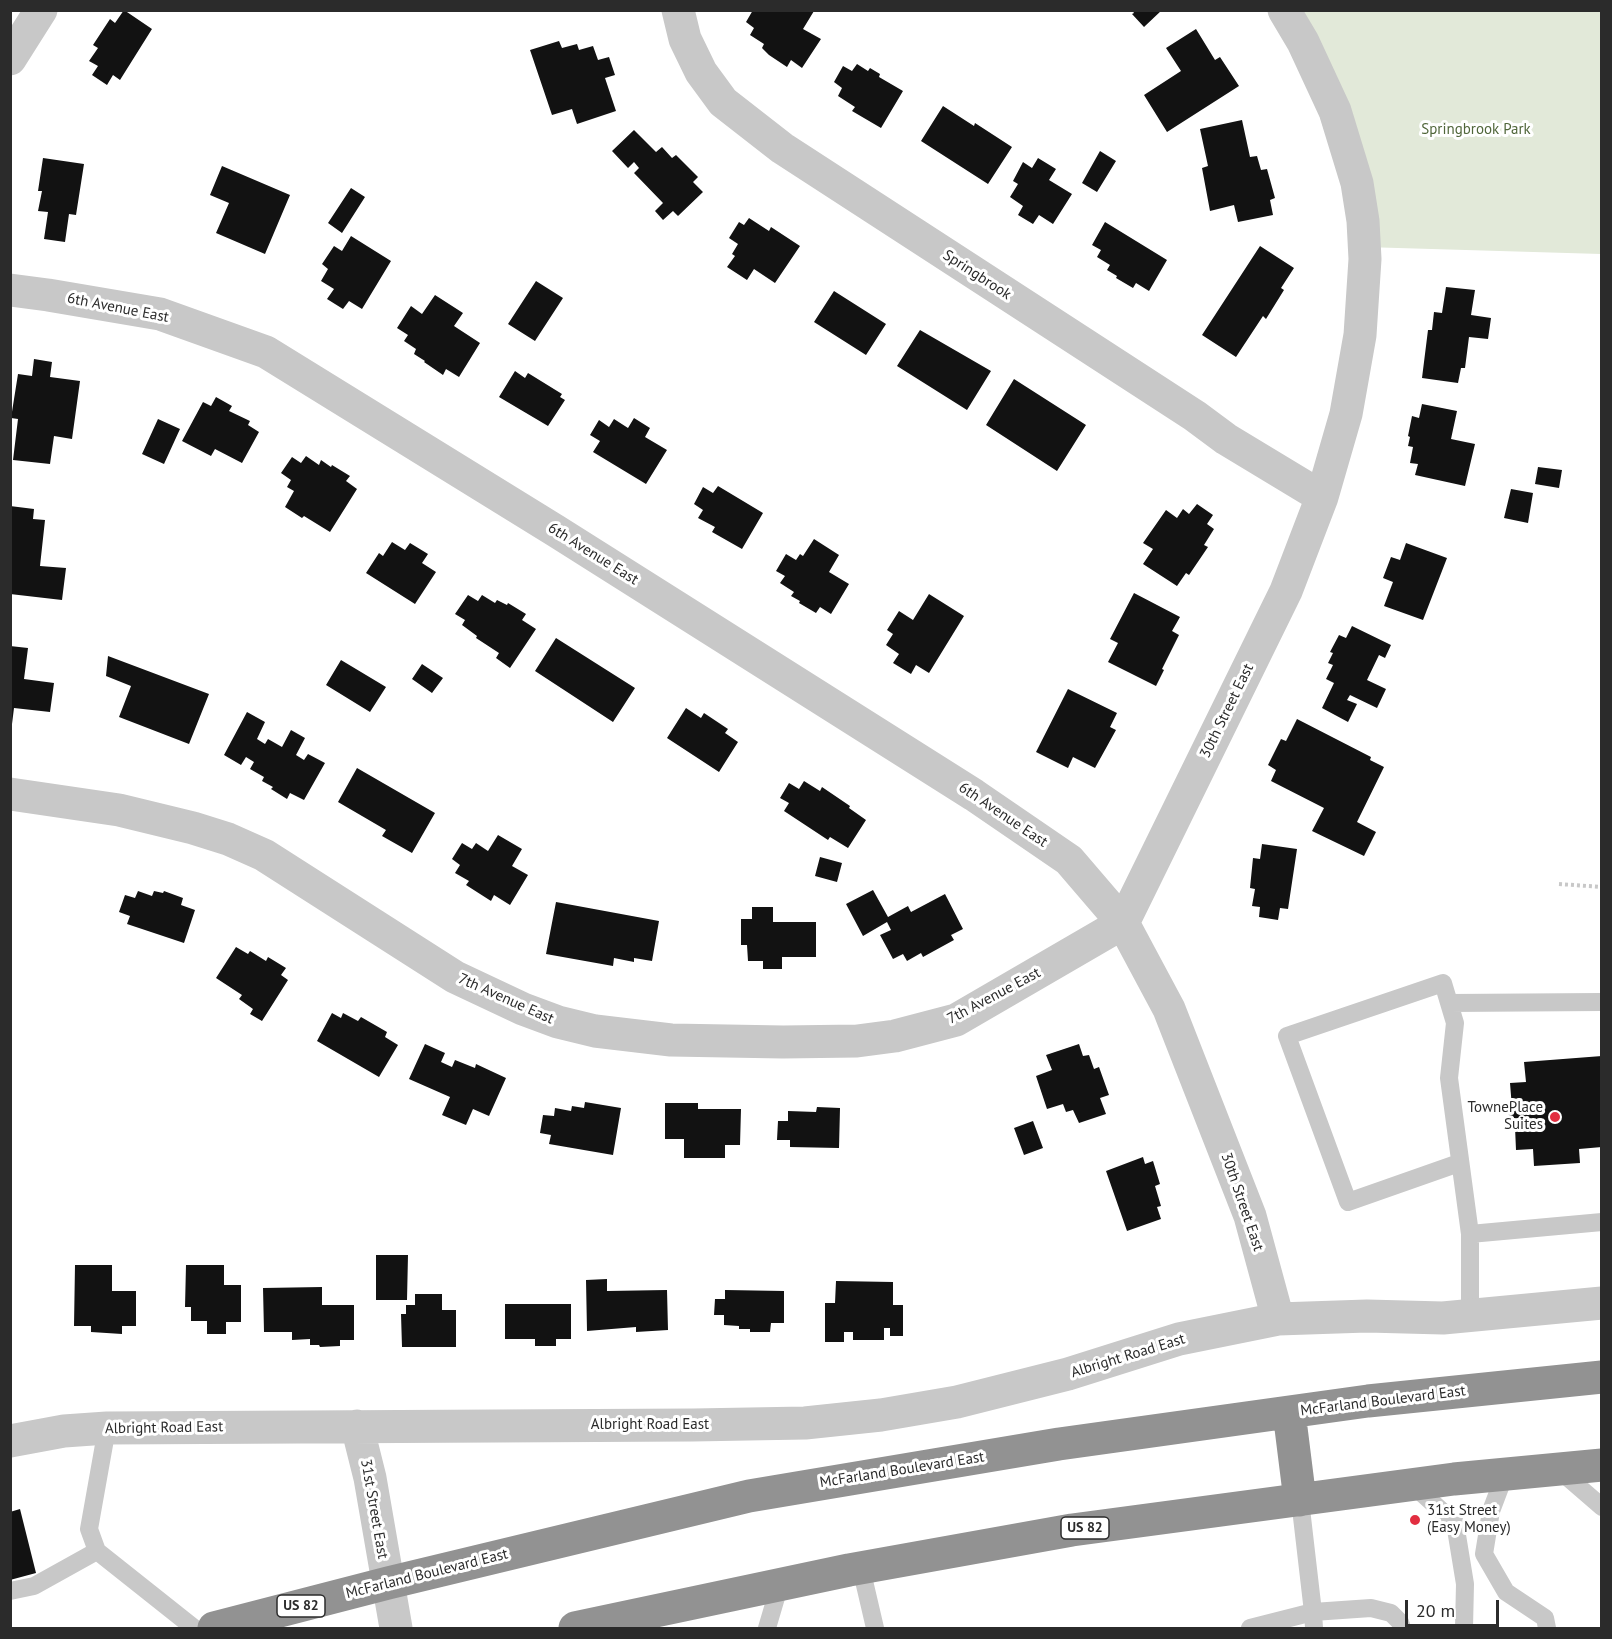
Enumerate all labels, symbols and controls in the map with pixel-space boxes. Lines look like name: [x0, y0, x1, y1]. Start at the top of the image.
park label: Springbrook Park: [1421, 121, 1531, 139]
street label: Springbrook: [939, 246, 1015, 304]
street label: 6th Avenue East: [66, 289, 170, 327]
street label: 6th Avenue East: [544, 519, 642, 589]
street label: 30th Street East: [1196, 661, 1258, 761]
street label: 6th Avenue East: [955, 779, 1051, 851]
street label: 7th Avenue East: [944, 964, 1044, 1028]
street label: 7th Avenue East: [455, 970, 557, 1028]
place label: TownePlace Suites: [1468, 1099, 1543, 1134]
marker: TownePlace Suites: [1548, 1110, 1562, 1124]
street label: 30th Street East: [1217, 1150, 1267, 1254]
street label: Albright Road East: [1069, 1330, 1187, 1382]
street label: McFarland Boulevard East: [1299, 1382, 1467, 1420]
street label: Albright Road East: [591, 1416, 709, 1434]
street label: Albright Road East: [105, 1418, 223, 1438]
street label: McFarland Boulevard East: [818, 1448, 986, 1492]
street label: 31st Street East: [356, 1458, 392, 1560]
place label: 31st Street (Easy Money): [1427, 1502, 1511, 1537]
marker: 31st Street (Easy Money): [1408, 1513, 1422, 1527]
road number: US 82: [1061, 1517, 1109, 1539]
street label: McFarland Boulevard East: [344, 1545, 510, 1603]
scale bar: [1408, 1588, 1502, 1626]
road number: US 82: [277, 1595, 325, 1617]
text: 20 m: [1416, 1599, 1455, 1622]

